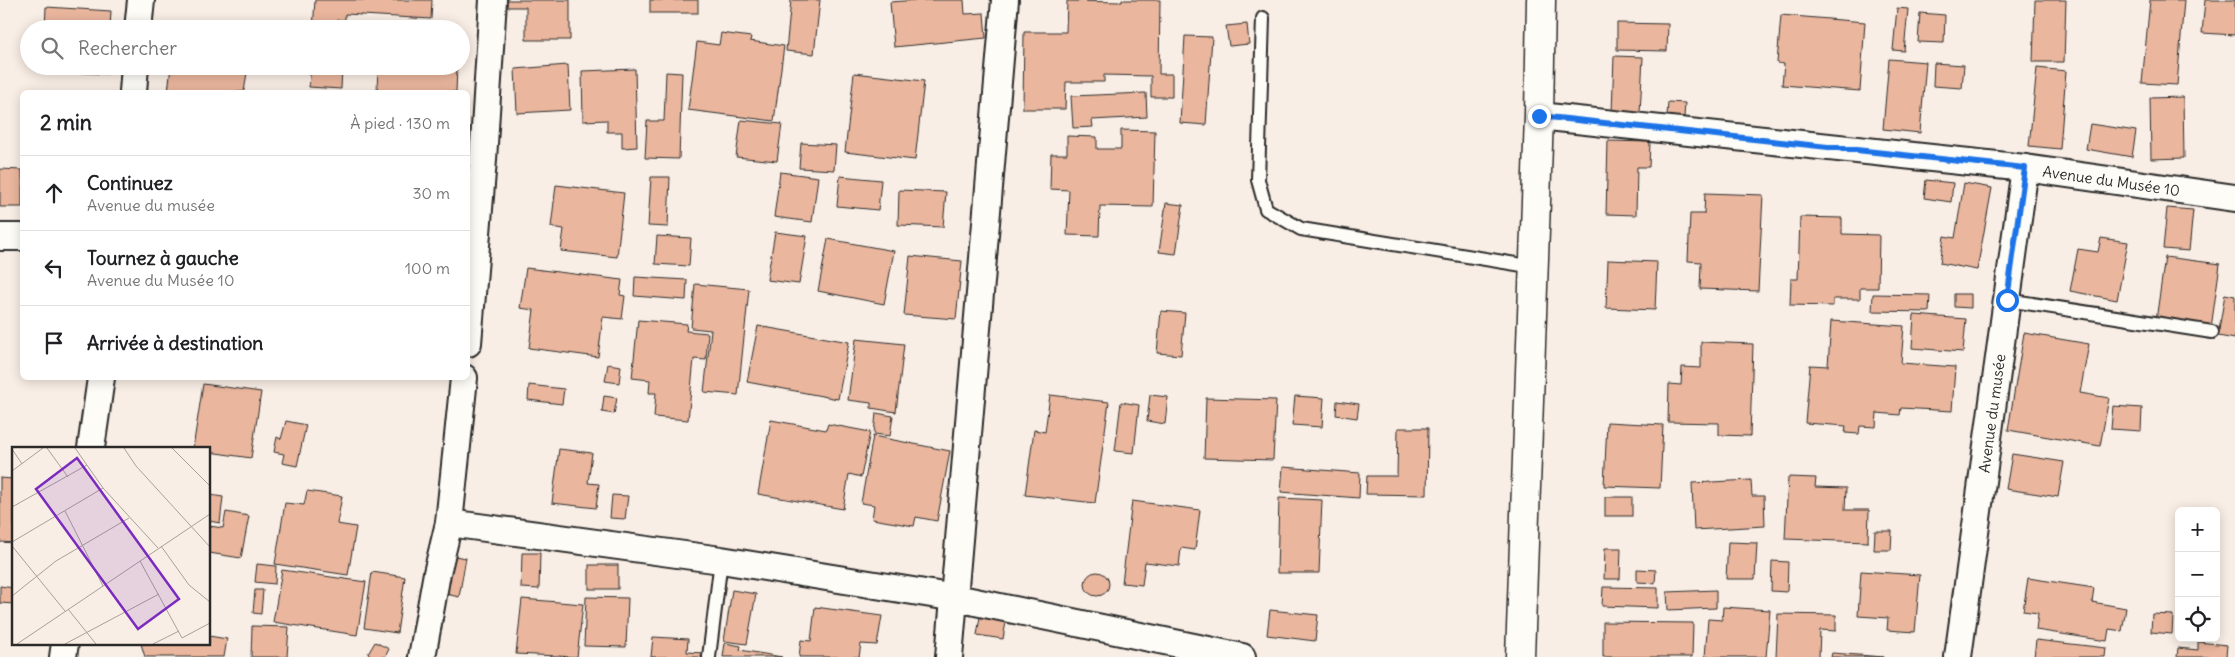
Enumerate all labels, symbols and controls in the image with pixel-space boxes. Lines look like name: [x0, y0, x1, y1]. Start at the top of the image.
search box: [20, 20, 470, 75]
icon: search: [38, 34, 66, 62]
text: Rechercher: [78, 36, 177, 60]
route end: [1528, 105, 1551, 128]
text: 2 min: [40, 109, 92, 136]
text: À pied · 130 m: [350, 113, 450, 133]
street label: Avenue du Musée 10: [2042, 161, 2181, 200]
text: Continuez: [87, 171, 173, 195]
icon: ahead: [40, 179, 68, 207]
text: 30 m: [413, 183, 450, 203]
text: Avenue du musée: [87, 195, 215, 215]
text: Tournez à gauche: [87, 246, 239, 270]
icon: left: [40, 254, 68, 282]
text: 100 m: [405, 258, 450, 278]
text: Avenue du Musée 10: [87, 270, 234, 290]
route start: [1996, 289, 2019, 312]
icon: arrive: [40, 329, 68, 357]
text: Arrivée à destination: [87, 331, 263, 355]
street label: Avenue du musée: [1974, 353, 2009, 474]
inset map: [12, 447, 210, 644]
map controls: [2175, 507, 2220, 642]
button: +: [2175, 507, 2220, 552]
button: −: [2175, 552, 2220, 597]
button: locate: [2175, 597, 2220, 642]

